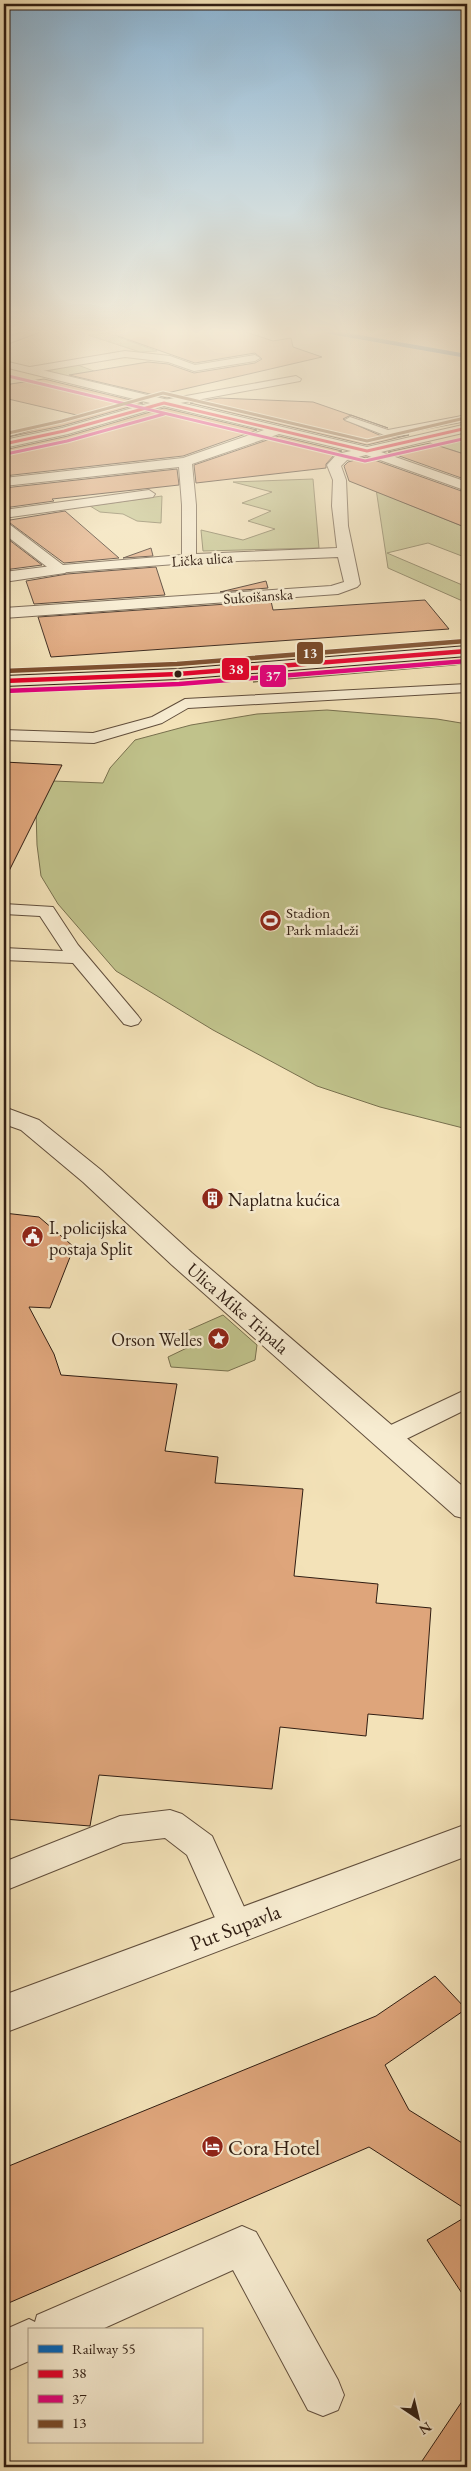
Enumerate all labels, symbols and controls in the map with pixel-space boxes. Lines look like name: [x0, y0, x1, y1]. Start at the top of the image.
street label: Lička ulica: [171, 547, 233, 571]
street label: Sukoišanska: [223, 584, 293, 608]
line badge: 13: [296, 641, 324, 665]
text: 13: [303, 644, 317, 662]
line badge: 38: [221, 657, 250, 681]
text: 38: [229, 660, 243, 678]
line badge: 37: [259, 664, 287, 688]
text: 37: [266, 667, 281, 685]
unlabelled marker: [173, 669, 183, 679]
place label: Stadion Park mladeži: [286, 903, 359, 939]
sports icon: Stadion Park mladeži: [258, 909, 282, 933]
building icon: Naplatna kućica: [200, 1187, 224, 1211]
place label: Naplatna kućica: [228, 1188, 341, 1211]
place label: I. policijska postaja Split: [49, 1216, 133, 1260]
public building icon: I. policijska postaja Split: [21, 1225, 45, 1249]
street label: Ulica Mike Tripala: [182, 1257, 294, 1359]
place icon: Orson Welles: [206, 1327, 230, 1351]
place label: Orson Welles: [111, 1328, 202, 1351]
street label: Put Supavla: [186, 1897, 285, 1957]
place label: Cora Hotel: [228, 2134, 320, 2161]
hotel icon: Cora Hotel: [200, 2135, 224, 2159]
legend: [28, 2328, 202, 2444]
text: Railway 55: [72, 2339, 136, 2358]
text: 38: [72, 2363, 86, 2382]
text: 37: [72, 2389, 87, 2408]
north arrow: [394, 2394, 444, 2444]
text: 13: [72, 2413, 86, 2432]
text: N: [415, 2418, 435, 2440]

